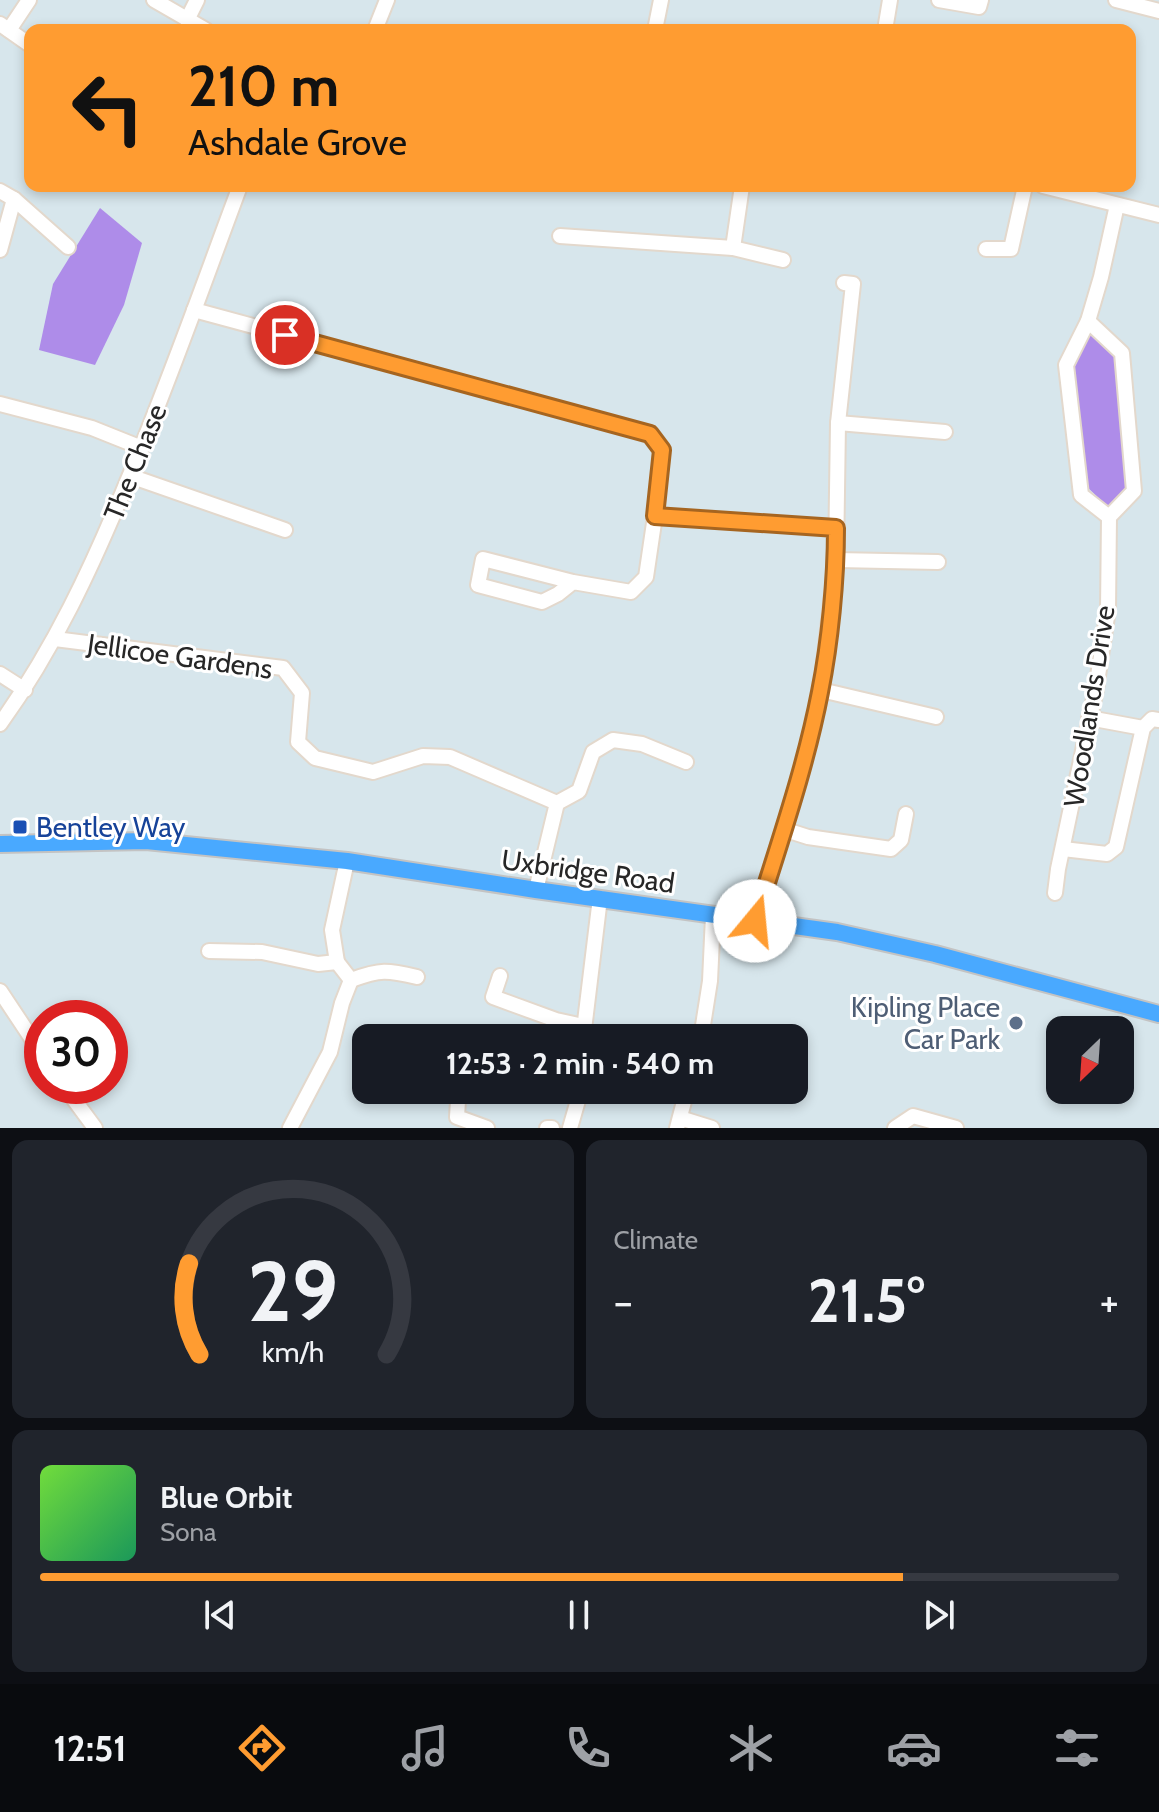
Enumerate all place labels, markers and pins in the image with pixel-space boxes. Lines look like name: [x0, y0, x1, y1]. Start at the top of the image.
pin: [251, 301, 319, 369]
place label: Bentley Way: [36, 810, 185, 844]
marker: Bentley Way: [11, 818, 29, 836]
place label: Kipling Place Car Park: [851, 990, 1000, 1056]
marker: Kipling Place Car Park: [1007, 1014, 1025, 1032]

